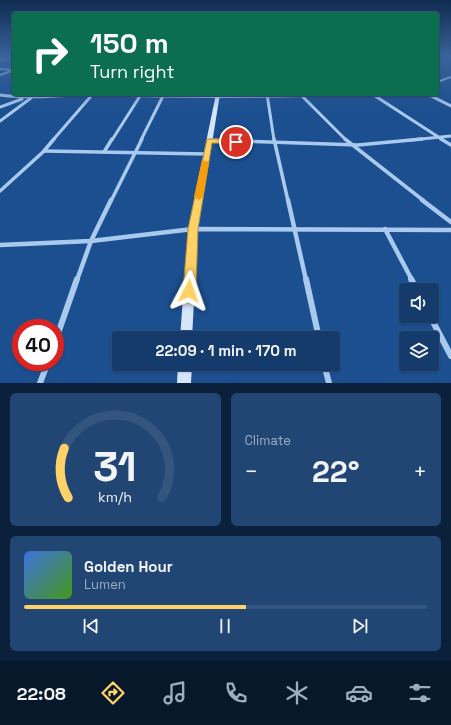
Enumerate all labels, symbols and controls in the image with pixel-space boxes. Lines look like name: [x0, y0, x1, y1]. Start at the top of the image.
text: 150 m: [90, 25, 169, 61]
icon: right: [24, 28, 76, 80]
text: Turn right: [90, 60, 174, 83]
pin: [219, 125, 253, 159]
icon: arrive: [225, 131, 247, 153]
position arrow: [168, 270, 210, 312]
map controls: [399, 283, 439, 371]
button: sound: [399, 283, 439, 323]
speed limit sign: 40: [12, 319, 64, 371]
button: layers: [399, 331, 439, 371]
text: 22:09 · 1 min · 170 m: [155, 341, 297, 360]
text: Climate: [245, 432, 291, 449]
text: 31: [94, 439, 137, 492]
text: 22°: [312, 452, 359, 491]
text: −: [245, 457, 258, 485]
text: +: [413, 457, 427, 485]
text: km/h: [98, 487, 132, 505]
text: Golden Hour: [84, 557, 173, 576]
text: Lumen: [84, 576, 126, 593]
icon: previous: [80, 615, 102, 637]
icon: pause: [214, 615, 236, 637]
icon: next: [349, 615, 371, 637]
icon: directions: [99, 679, 127, 707]
icon: music: [161, 679, 189, 707]
icon: phone: [222, 679, 250, 707]
icon: climate: [283, 679, 311, 707]
icon: car: [345, 679, 373, 707]
icon: filters: [406, 679, 434, 707]
text: 22:08: [17, 682, 66, 705]

